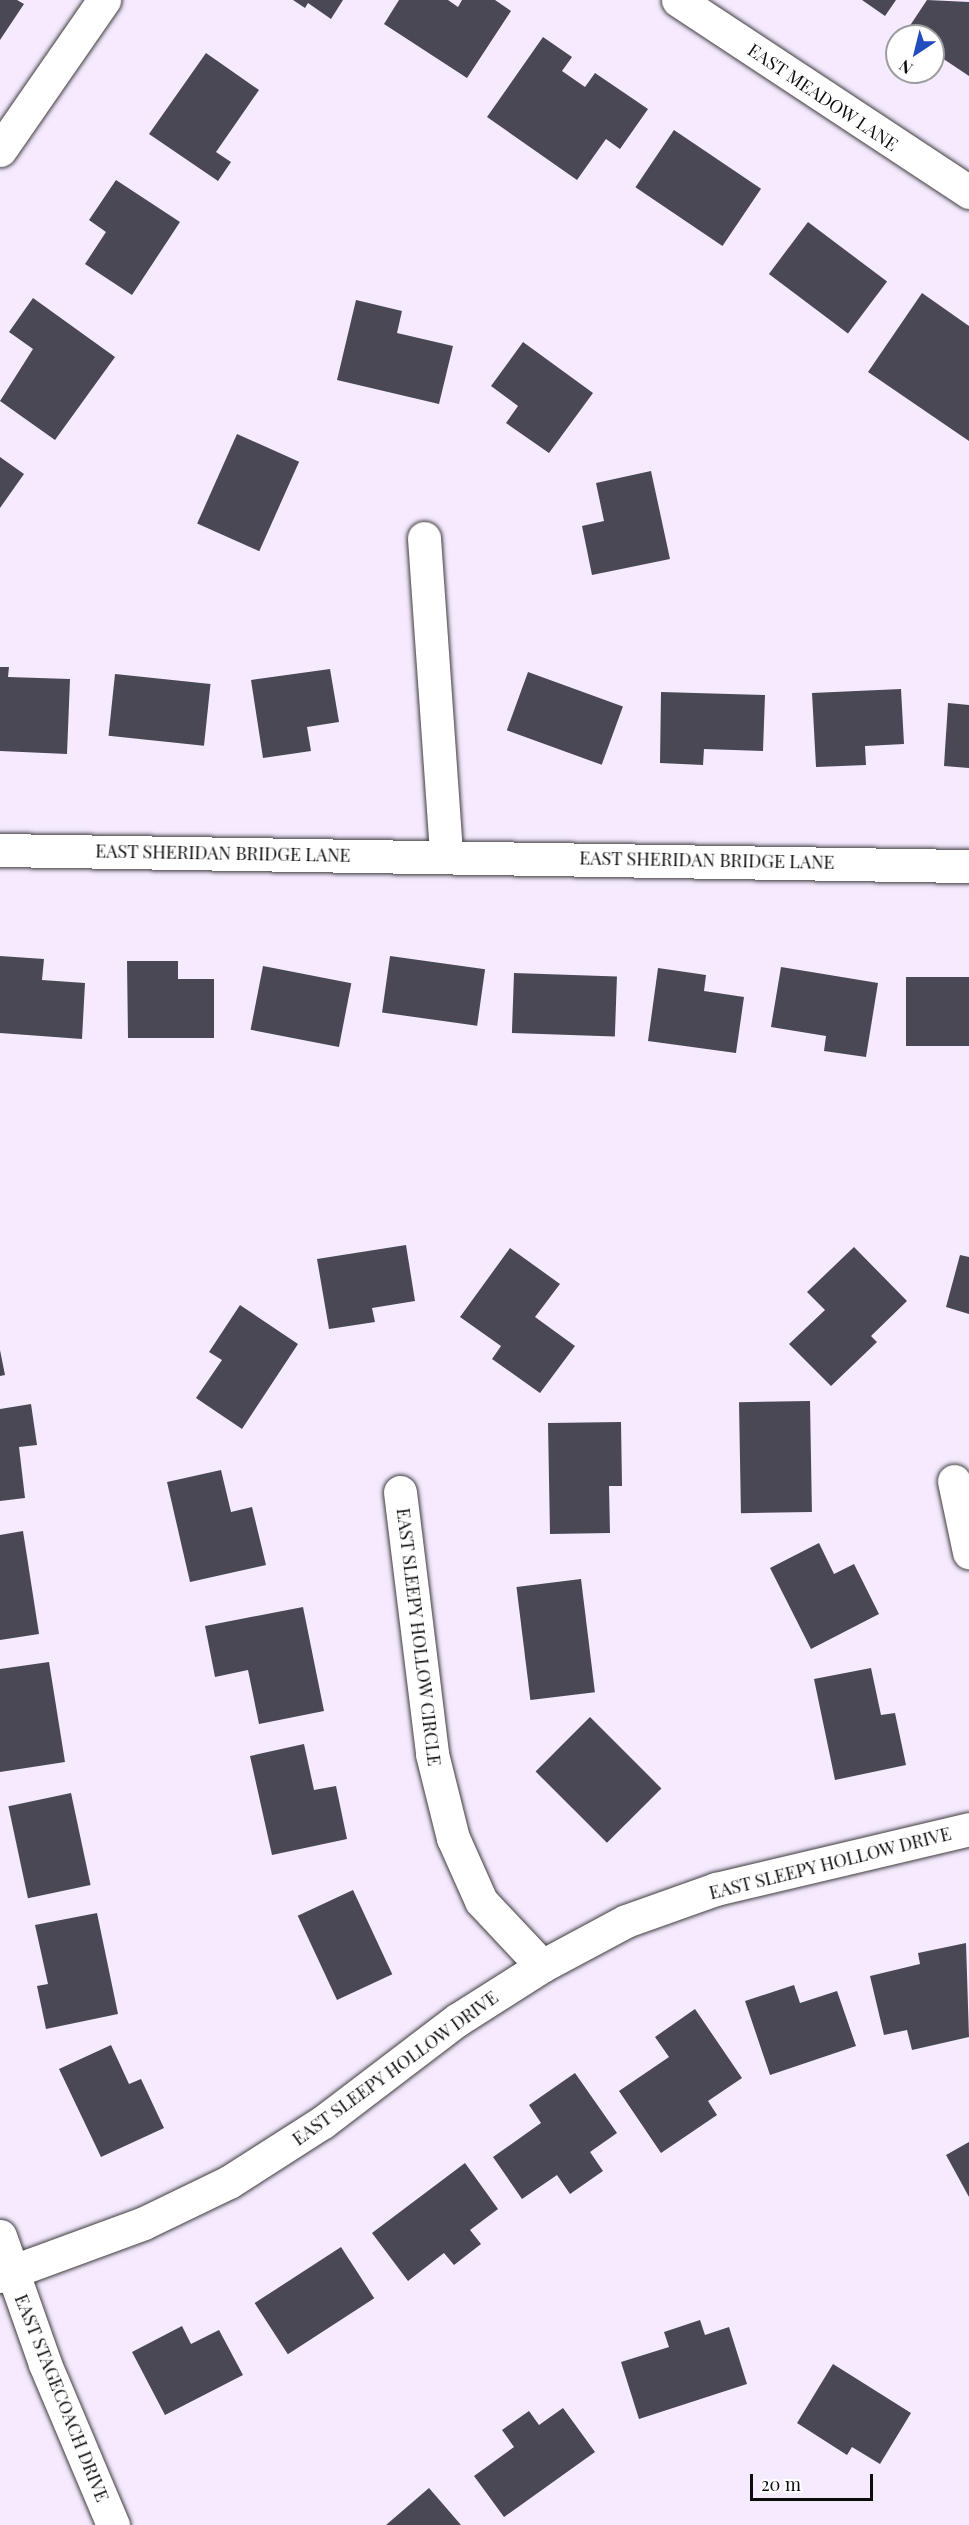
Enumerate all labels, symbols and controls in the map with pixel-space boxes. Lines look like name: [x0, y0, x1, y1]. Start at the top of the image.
north arrow: [885, 24, 945, 84]
street label: EAST MEADOW LANE: [743, 38, 903, 156]
text: N: [895, 56, 916, 79]
street label: EAST SHERIDAN BRIDGE LANE: [95, 840, 351, 866]
street label: EAST SHERIDAN BRIDGE LANE: [579, 847, 835, 873]
street label: EAST SLEEPY HOLLOW CIRCLE: [392, 1506, 446, 1768]
street label: EAST SLEEPY HOLLOW DRIVE: [706, 1822, 954, 1904]
street label: EAST SLEEPY HOLLOW DRIVE: [287, 1986, 503, 2150]
street label: EAST STAGECOACH DRIVE: [10, 2291, 114, 2505]
scale bar: [753, 2462, 876, 2500]
text: 20 m: [761, 2472, 801, 2496]

